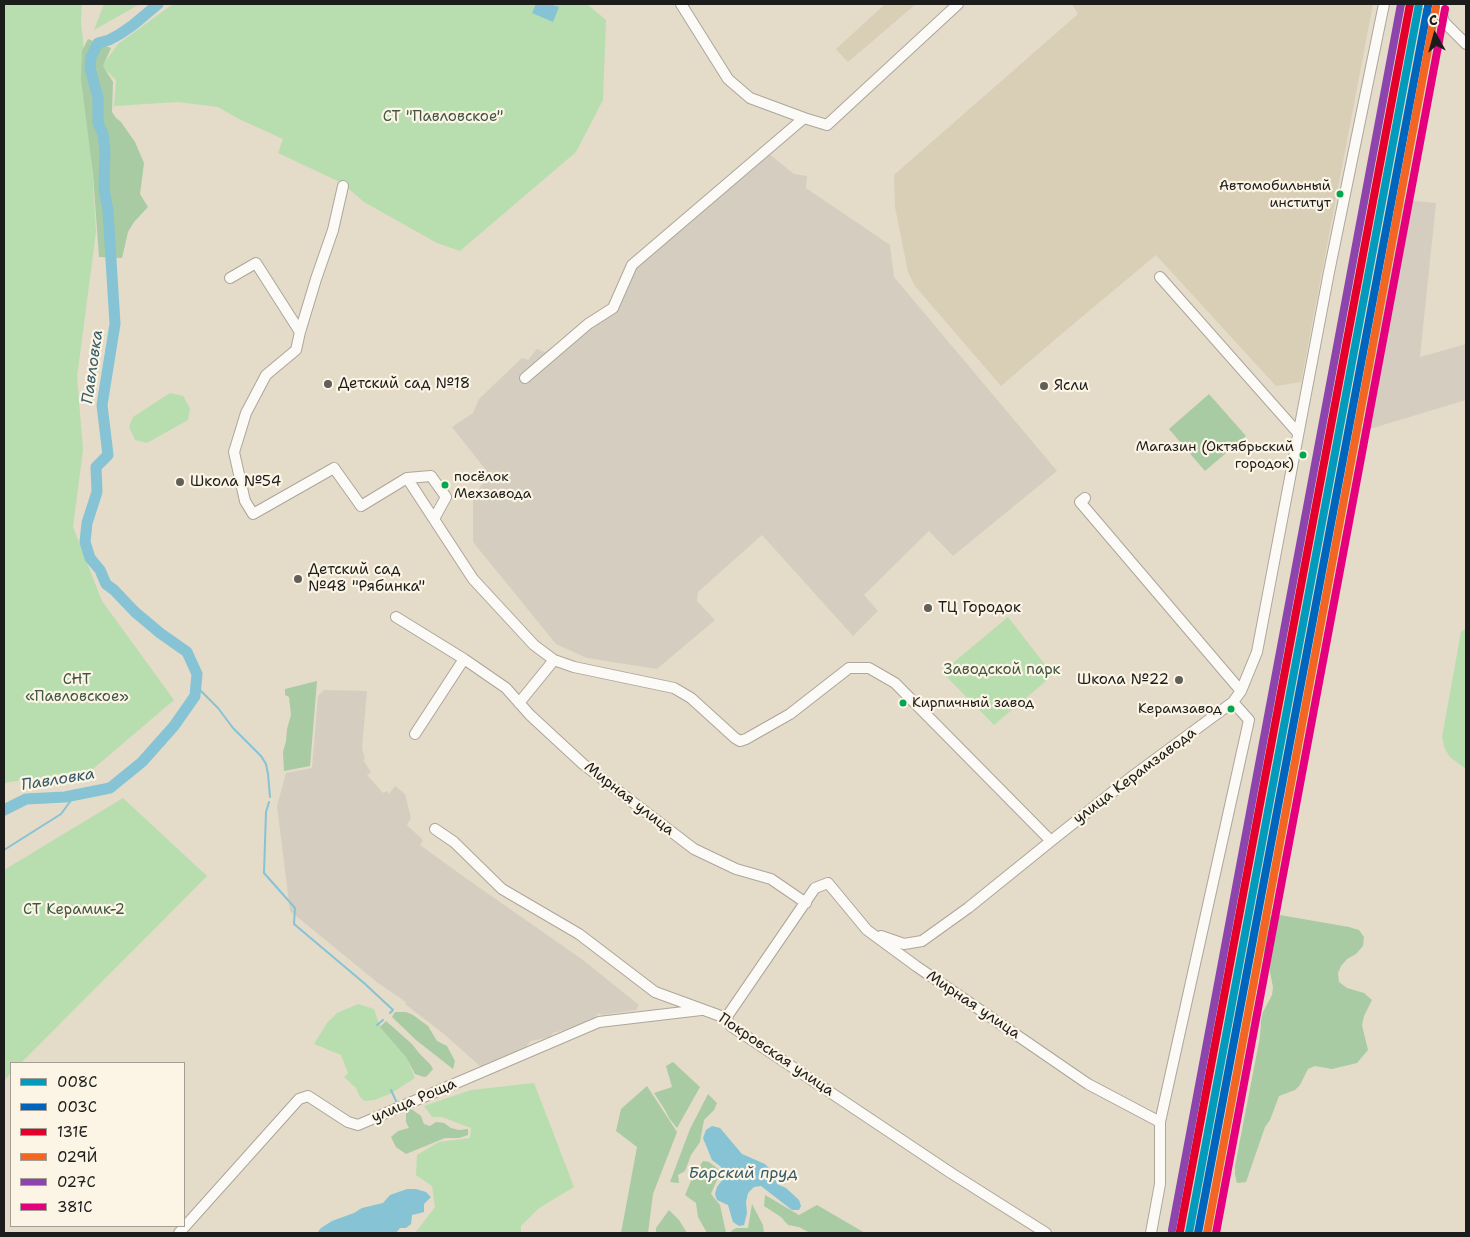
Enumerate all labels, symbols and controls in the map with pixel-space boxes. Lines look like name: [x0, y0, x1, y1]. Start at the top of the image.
north arrow: [1410, 10, 1460, 60]
text: С: [1428, 11, 1439, 30]
park label: СТ "Павловское": [383, 108, 503, 126]
place label: Автомобильный институт: [1219, 178, 1331, 210]
marker: Автомобильный институт: [1335, 189, 1345, 199]
water label: Павловка: [78, 329, 108, 405]
place label: Детский сад №18: [338, 375, 470, 393]
place label: Ясли: [1054, 377, 1089, 395]
marker: Детский сад №18: [322, 378, 334, 390]
marker: Ясли: [1038, 380, 1050, 392]
place label: Магазин (Октябрьский городок): [1136, 439, 1294, 472]
marker: Магазин (Октябрьский городок): [1298, 450, 1308, 460]
place label: посёлок Мехзавода: [454, 469, 532, 502]
place label: Школа №54: [190, 473, 281, 491]
marker: Школа №54: [174, 476, 186, 488]
marker: посёлок Мехзавода: [440, 480, 450, 490]
place label: Детский сад №48 "Рябинка": [308, 561, 425, 596]
marker: Детский сад №48 "Рябинка": [292, 573, 304, 585]
place label: ТЦ Городок: [938, 599, 1021, 617]
marker: ТЦ Городок: [922, 602, 934, 614]
park label: Заводской парк: [943, 661, 1061, 679]
park label: СНТ «Павловское»: [25, 671, 129, 706]
place label: Школа №22: [1077, 671, 1169, 689]
marker: Школа №22: [1173, 674, 1185, 686]
place label: Кирпичный завод: [912, 695, 1034, 711]
marker: Кирпичный завод: [898, 698, 908, 708]
place label: Керамзавод: [1138, 701, 1222, 717]
marker: Керамзавод: [1226, 704, 1236, 714]
street label: улица Керамзавода: [1070, 724, 1200, 828]
street label: Мирная улица: [580, 758, 678, 840]
water label: Павловка: [20, 765, 96, 795]
park label: СТ Керамик-2: [23, 901, 125, 919]
street label: Мирная улица: [923, 967, 1023, 1043]
street label: Покровская улица: [715, 1010, 837, 1100]
legend: [10, 1062, 185, 1227]
text: 008С: [57, 1072, 97, 1092]
street label: улица Роща: [369, 1075, 459, 1127]
text: 003С: [57, 1097, 97, 1117]
text: 131Е: [57, 1122, 88, 1142]
text: 029Й: [57, 1147, 97, 1167]
water label: Барский пруд: [688, 1164, 798, 1184]
text: 027С: [57, 1172, 96, 1192]
text: 381С: [57, 1197, 92, 1217]

